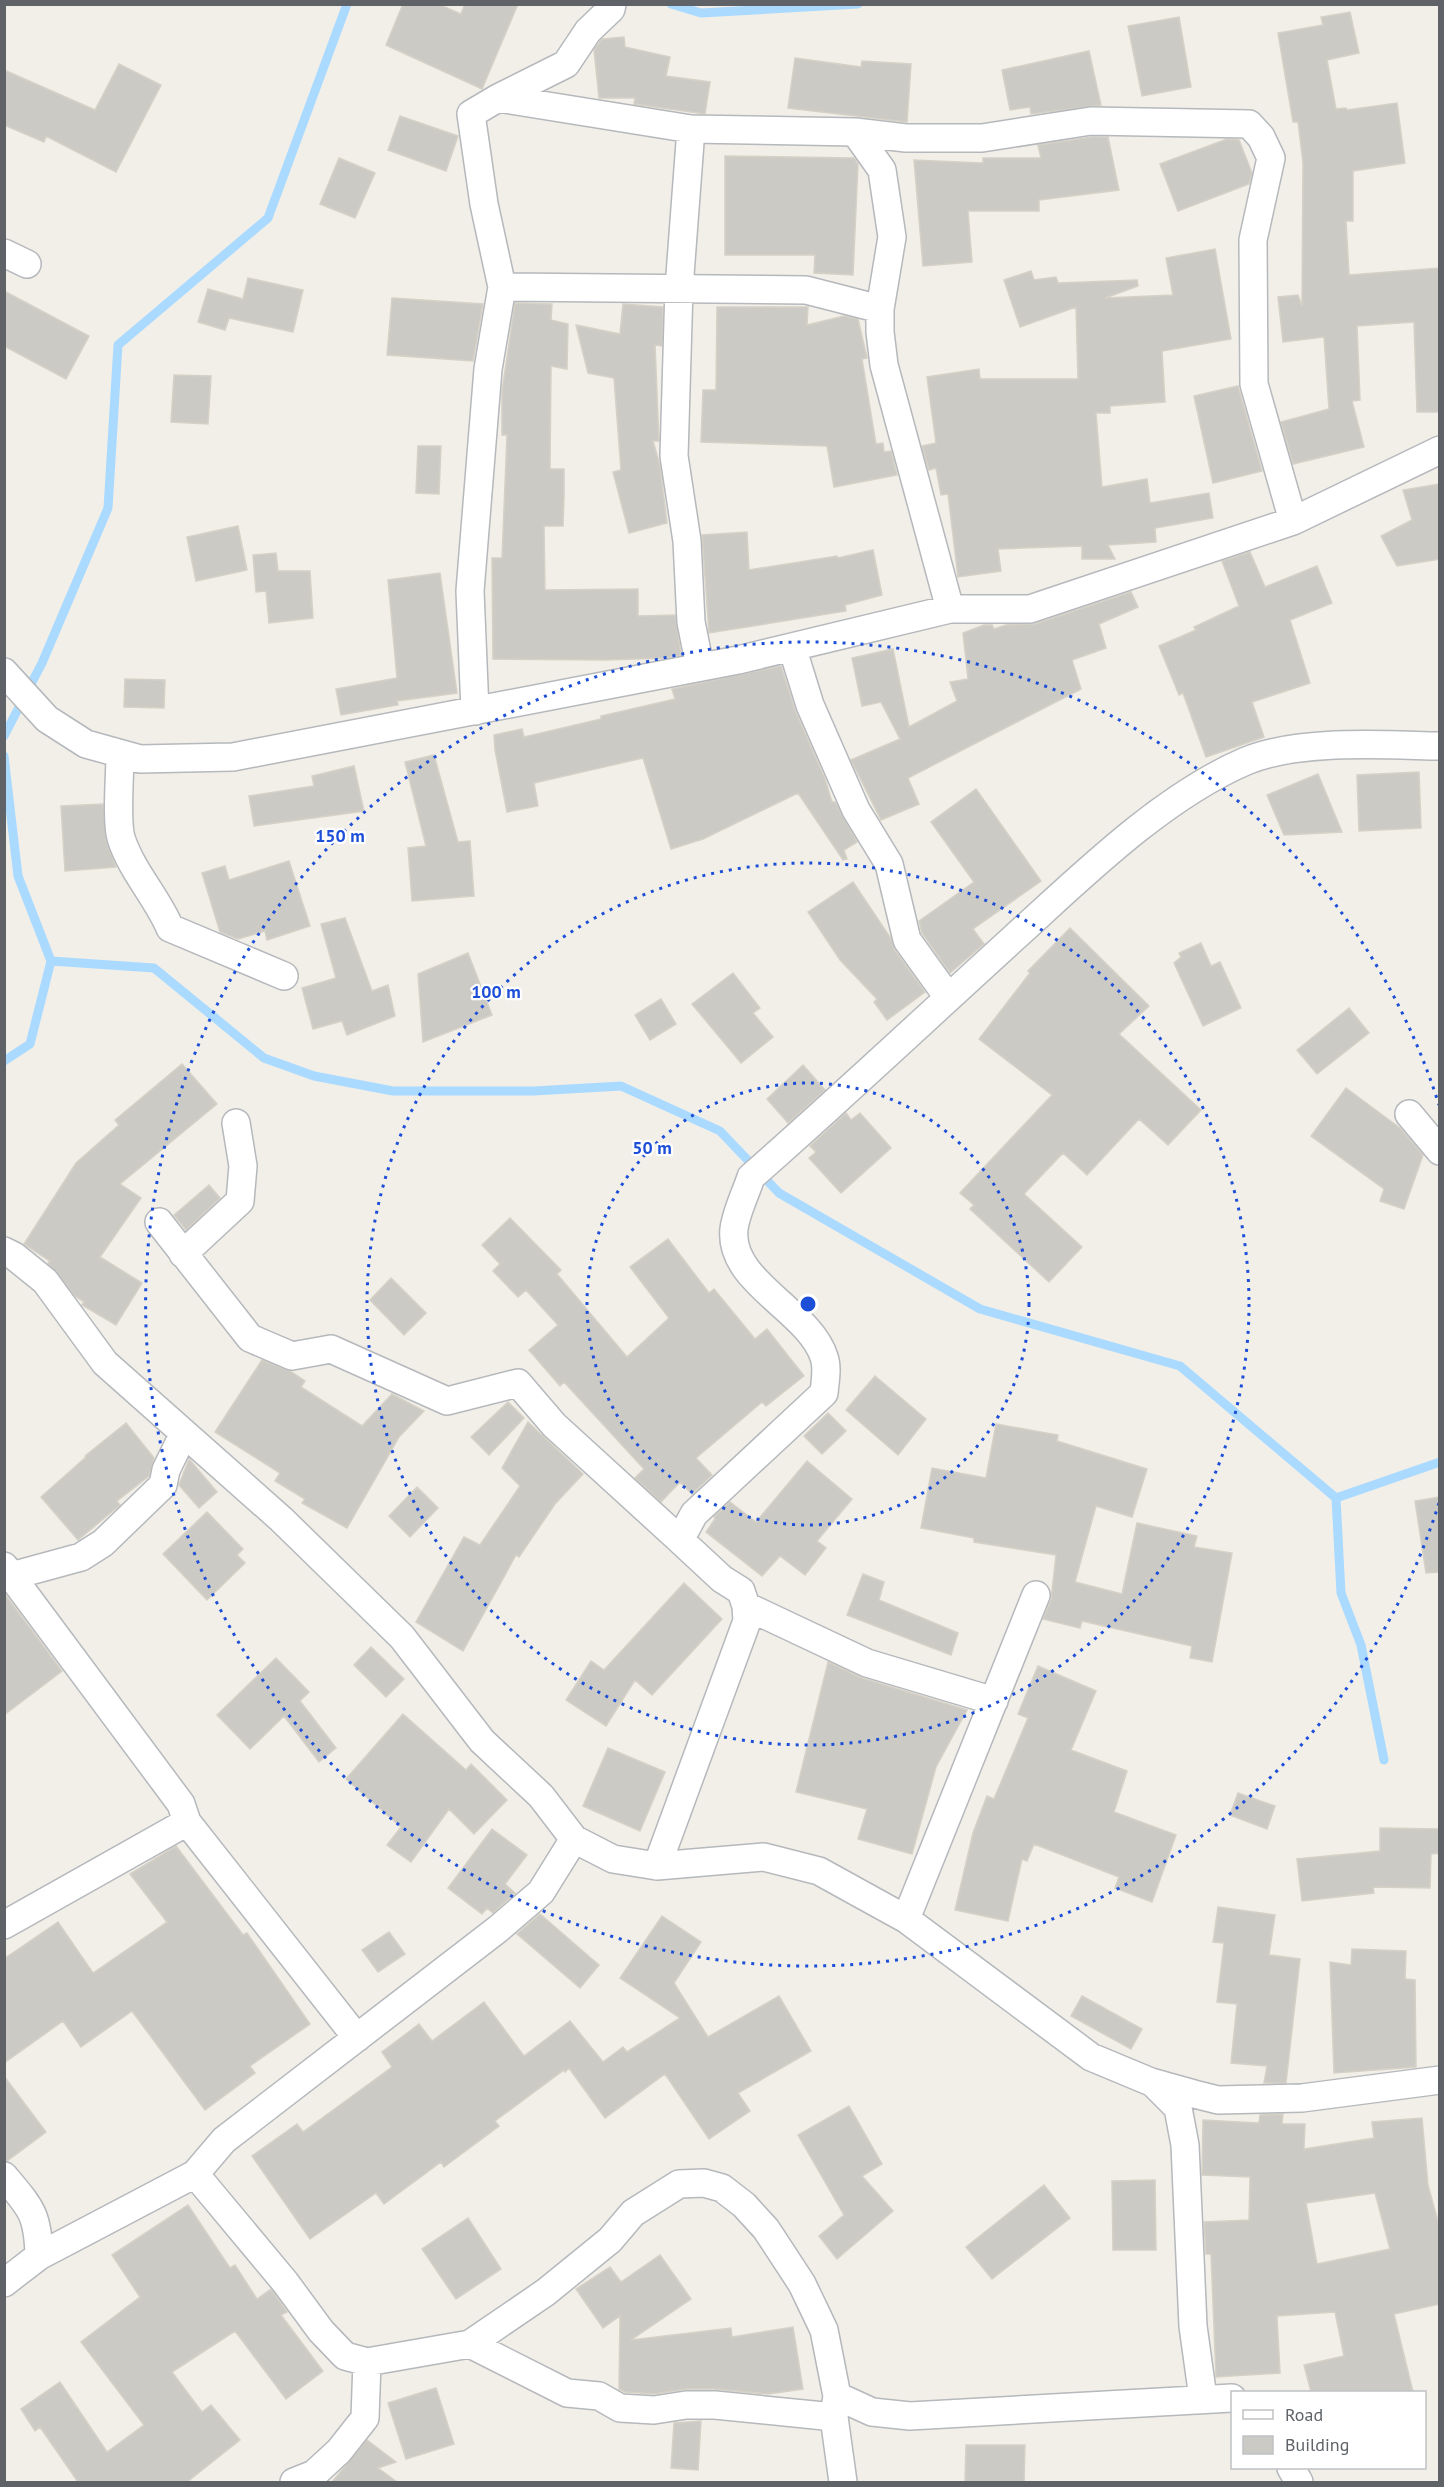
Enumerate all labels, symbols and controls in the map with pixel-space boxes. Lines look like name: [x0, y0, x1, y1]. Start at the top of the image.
text: 150 m: [315, 824, 365, 847]
text: 100 m: [471, 980, 521, 1003]
text: 50 m: [632, 1136, 672, 1159]
centre of rings: [798, 1294, 818, 1314]
legend: [1231, 2391, 1426, 2469]
text: Road: [1285, 2403, 1323, 2426]
text: Building: [1285, 2433, 1349, 2456]

